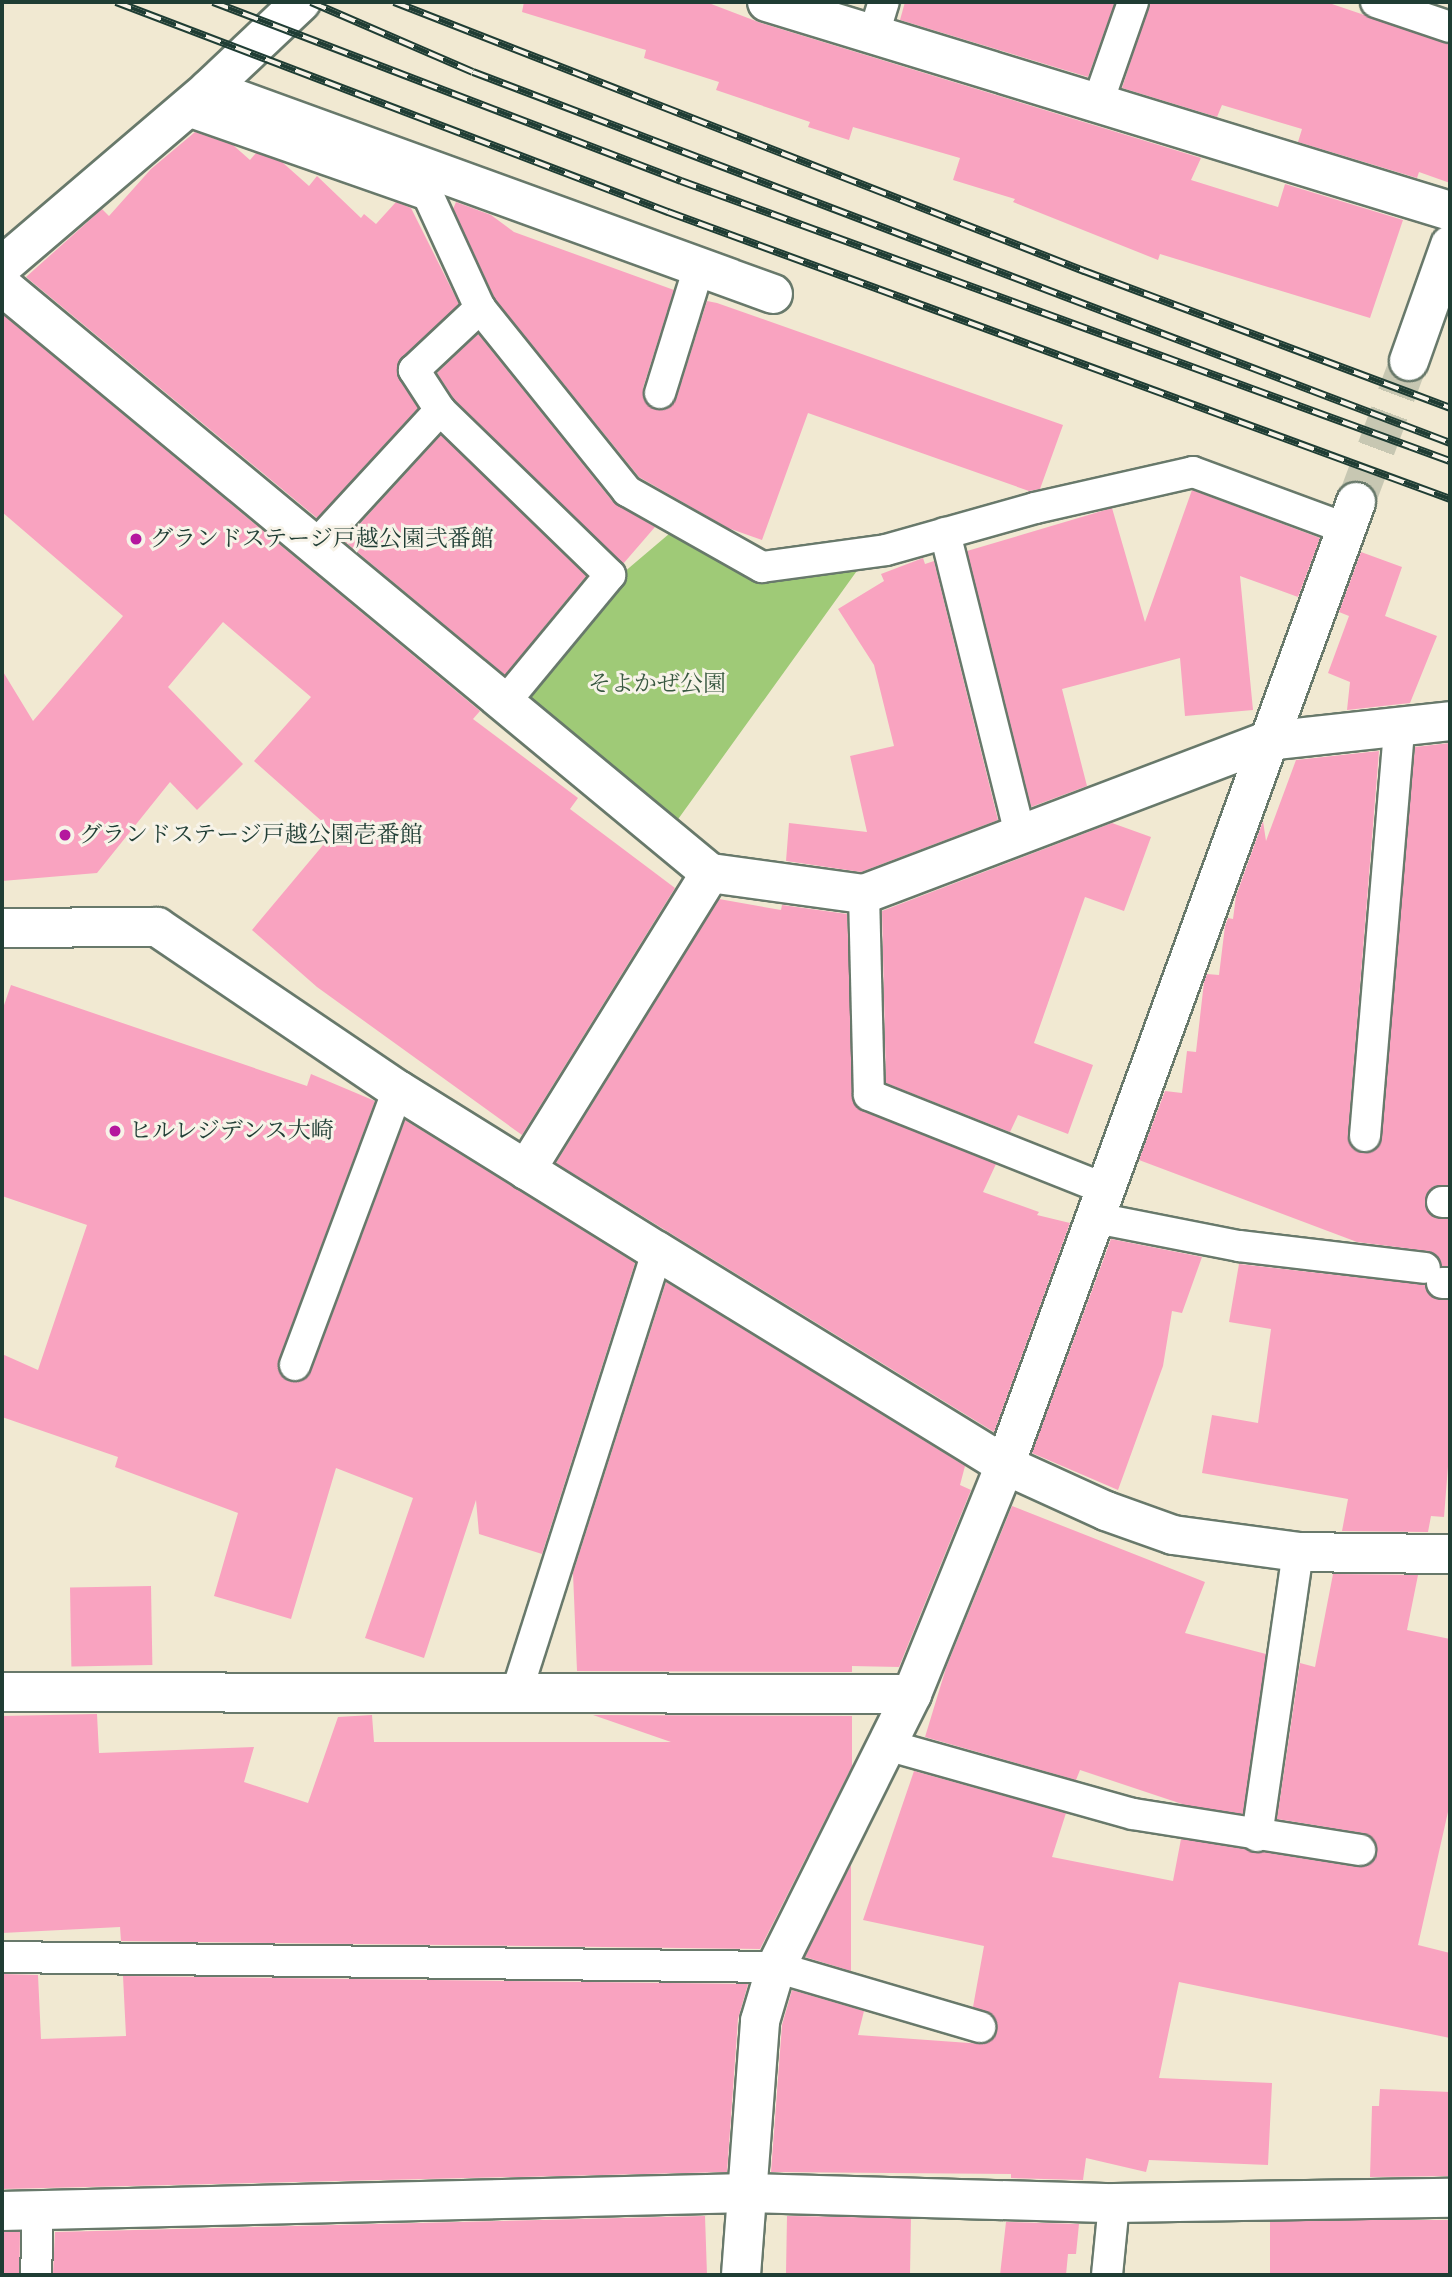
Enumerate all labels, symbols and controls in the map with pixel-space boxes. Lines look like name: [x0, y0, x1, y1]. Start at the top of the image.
place label: グランドステージ戸越公園弐番館: [150, 525, 495, 553]
marker: グランドステージ戸越公園弐番館: [128, 531, 144, 547]
park label: そよかぜ公園: [588, 670, 726, 698]
place label: グランドステージ戸越公園壱番館: [79, 821, 424, 849]
marker: グランドステージ戸越公園壱番館: [57, 827, 73, 843]
place label: ヒルレジデンス大崎: [129, 1117, 336, 1145]
marker: ヒルレジデンス大崎: [107, 1123, 123, 1139]

